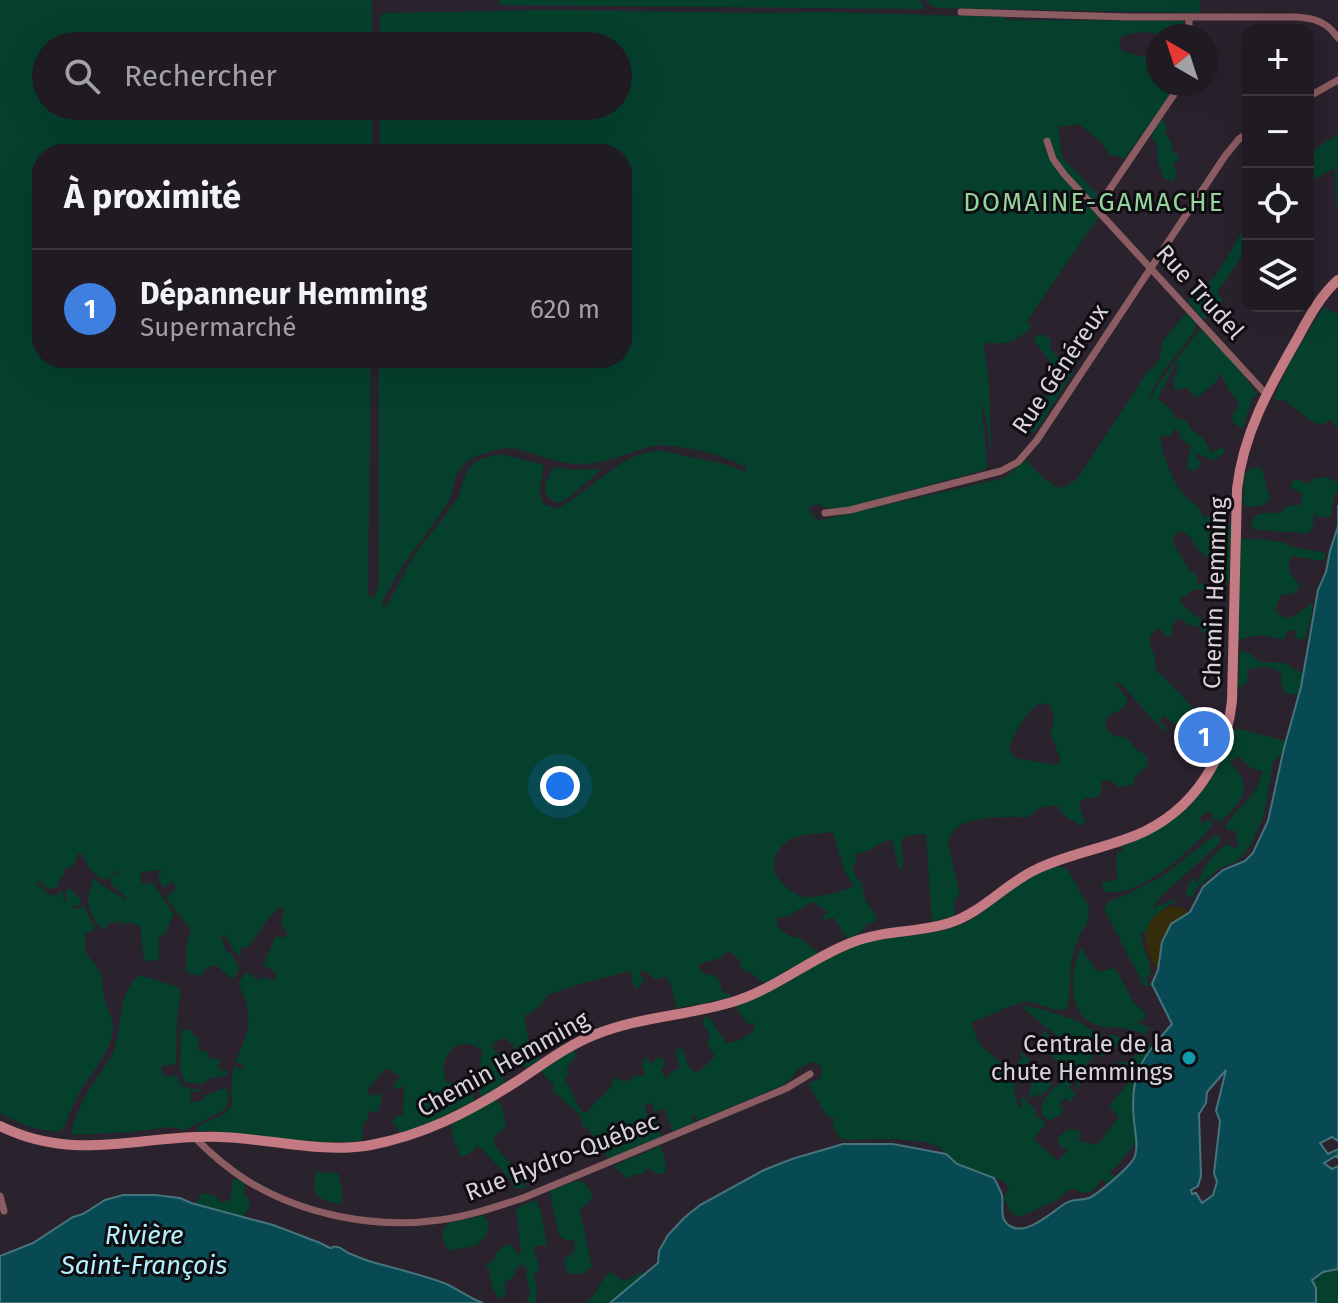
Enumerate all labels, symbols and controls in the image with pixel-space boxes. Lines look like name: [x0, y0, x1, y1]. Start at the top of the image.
north arrow: [1146, 24, 1218, 96]
map controls: [1242, 24, 1314, 312]
button: +: [1242, 24, 1314, 96]
search box: [32, 32, 632, 120]
icon: search: [60, 54, 104, 98]
text: Rechercher: [124, 58, 277, 94]
button: −: [1242, 96, 1314, 168]
button: locate: [1242, 168, 1314, 240]
text: À proximité: [64, 176, 241, 217]
district label: DOMAINE-GAMACHE: [963, 187, 1225, 218]
street label: Rue Trudel: [1150, 239, 1250, 345]
button: layers: [1242, 240, 1314, 312]
text: Dépanneur Hemming: [140, 276, 427, 312]
text: 1: [84, 294, 96, 325]
text: 620 m: [530, 294, 600, 325]
street label: Rue Généreux: [1006, 298, 1114, 439]
text: Supermarché: [140, 312, 296, 343]
street label: Chemin Hemming: [1198, 496, 1232, 689]
pin: 1: [1178, 707, 1230, 767]
your location: [540, 766, 580, 806]
street label: Chemin Hemming: [412, 1005, 594, 1123]
place label: Centrale de la chute Hemmings: [991, 1030, 1173, 1086]
marker: Centrale de la chute Hemmings: [1180, 1049, 1198, 1067]
street label: Rue Hydro-Québec: [461, 1107, 663, 1207]
water label: Rivière Saint-François: [60, 1220, 227, 1281]

